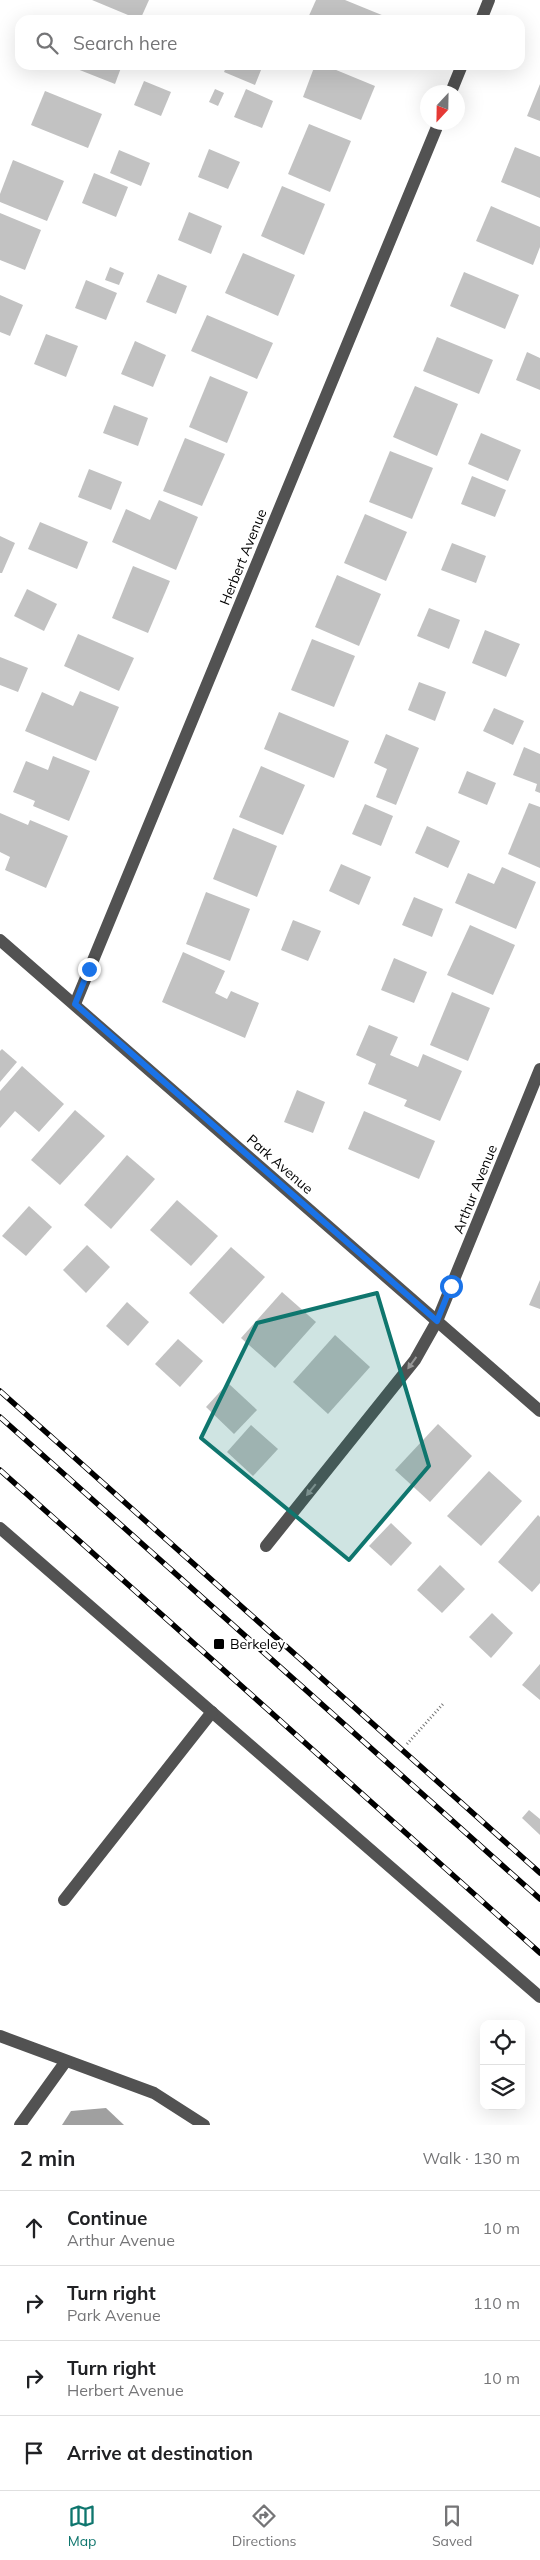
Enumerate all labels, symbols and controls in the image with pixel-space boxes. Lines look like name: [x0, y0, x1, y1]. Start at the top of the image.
search box: [15, 15, 525, 70]
icon: search: [33, 29, 61, 57]
text: Search here: [73, 31, 177, 55]
north arrow: [420, 85, 465, 130]
street label: Herbert Avenue: [216, 506, 270, 608]
route end: [78, 958, 101, 981]
street label: Park Avenue: [243, 1130, 317, 1198]
street label: Arthur Avenue: [449, 1142, 501, 1236]
route start: [440, 1275, 463, 1298]
one-way arrow: [407, 1356, 418, 1369]
one-way arrow: [306, 1483, 317, 1496]
place label: Berkeley: [230, 1635, 286, 1653]
marker: Berkeley: [212, 1637, 226, 1651]
map controls: [480, 2020, 525, 2110]
button: locate: [480, 2020, 525, 2065]
button: layers: [480, 2065, 525, 2110]
text: 2 min: [20, 2145, 75, 2171]
text: Walk · 130 m: [422, 2148, 520, 2168]
text: Continue: [67, 2206, 147, 2230]
icon: ahead: [20, 2214, 48, 2242]
text: 10 m: [483, 2218, 520, 2238]
text: Arthur Avenue: [67, 2230, 175, 2250]
text: Turn right: [67, 2281, 156, 2305]
icon: right: [20, 2289, 48, 2317]
text: 110 m: [473, 2293, 520, 2313]
text: Park Avenue: [67, 2305, 161, 2325]
text: Turn right: [67, 2356, 156, 2380]
icon: right: [20, 2364, 48, 2392]
text: 10 m: [483, 2368, 520, 2388]
text: Herbert Avenue: [67, 2380, 184, 2400]
icon: arrive: [20, 2439, 48, 2467]
text: Arrive at destination: [67, 2441, 253, 2465]
tab: Map: [68, 2502, 96, 2550]
tab: Directions: [232, 2502, 297, 2550]
tab: Saved: [432, 2502, 472, 2550]

